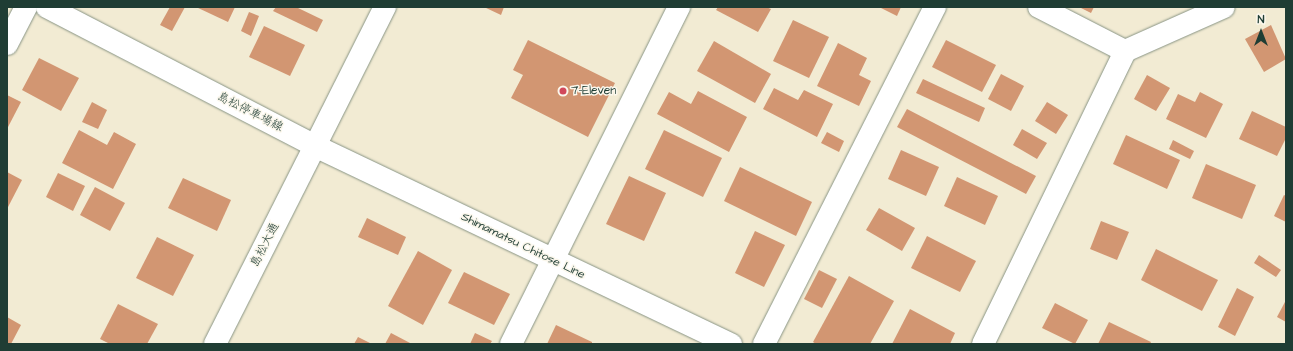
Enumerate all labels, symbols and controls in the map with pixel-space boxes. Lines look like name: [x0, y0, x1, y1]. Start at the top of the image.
north arrow: [1241, 12, 1281, 52]
text: N: [1258, 12, 1264, 27]
place label: 7-Eleven: [571, 84, 616, 98]
marker: 7-Eleven: [558, 86, 568, 96]
street label: 島松停車場線: [215, 89, 285, 135]
street label: Shimamatsu Chitose Line: [459, 210, 587, 282]
street label: 島松大通: [248, 220, 282, 270]

